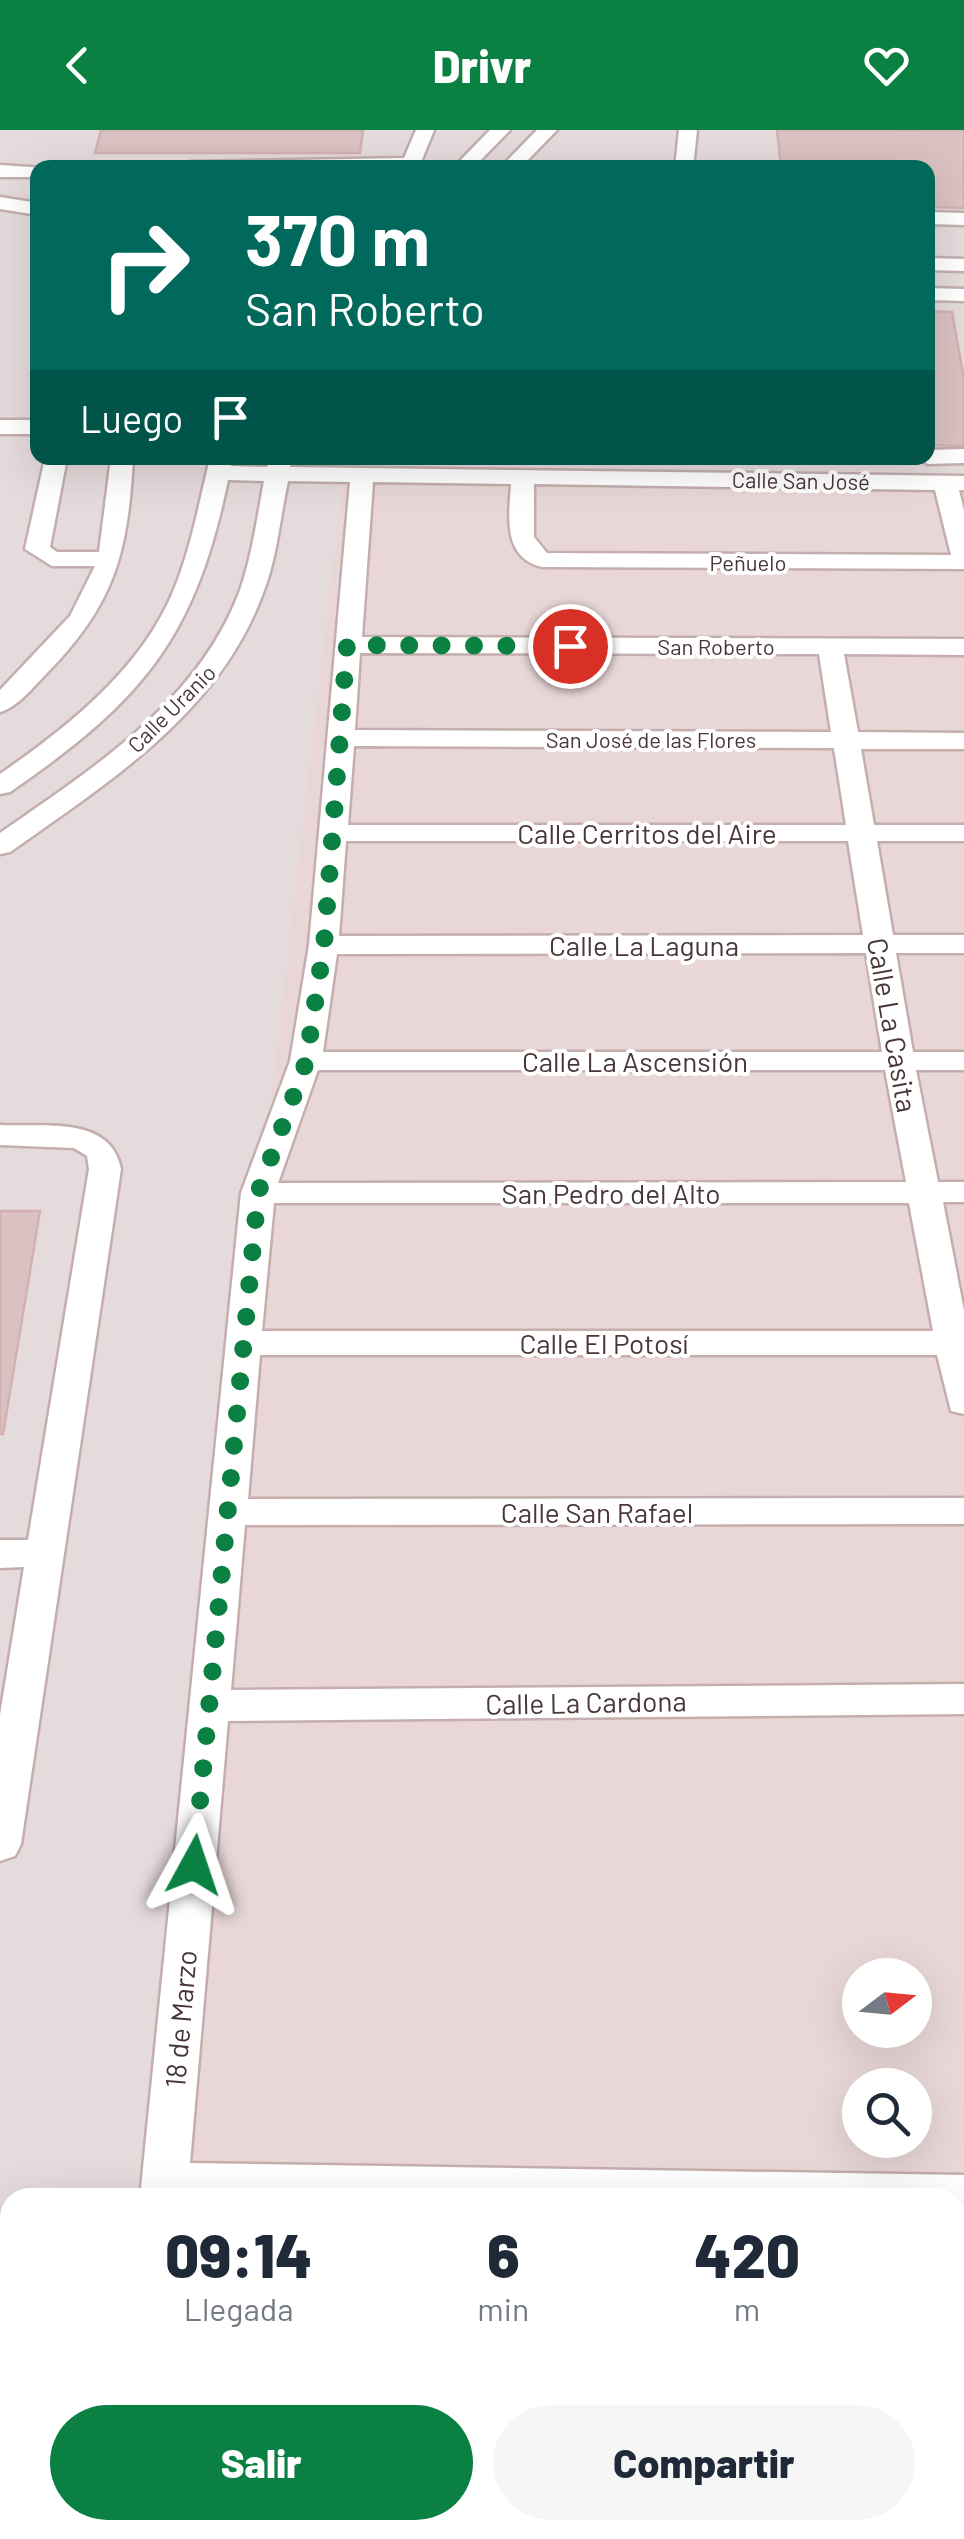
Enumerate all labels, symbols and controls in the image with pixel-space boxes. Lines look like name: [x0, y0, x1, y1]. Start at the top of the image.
icon: back: [50, 38, 105, 93]
text: Drivr: [433, 38, 531, 92]
icon: heart: [859, 38, 914, 93]
text: 370 m: [245, 196, 430, 280]
icon: right: [80, 200, 210, 330]
text: San Roberto: [245, 281, 485, 335]
icon: arrive: [203, 390, 258, 445]
text: Luego: [80, 395, 183, 441]
street label: Calle San José: [732, 466, 870, 494]
street label: Peñuelo: [710, 549, 786, 575]
pin: [528, 604, 613, 689]
icon: arrive: [543, 619, 598, 674]
street label: San Roberto: [657, 633, 775, 659]
street label: Calle Uranio: [122, 659, 220, 757]
street label: San José de las Flores: [546, 726, 756, 752]
street label: Calle Cerritos del Aire: [517, 816, 777, 850]
street label: Calle La Laguna: [549, 928, 739, 962]
street label: Calle La Casita: [861, 935, 925, 1115]
street label: Calle La Ascensión: [522, 1044, 748, 1078]
street label: San Pedro del Alto: [501, 1176, 721, 1210]
street label: Calle El Potosí: [519, 1326, 689, 1360]
street label: Calle San Rafael: [501, 1495, 693, 1529]
street label: Calle La Cardona: [485, 1683, 687, 1721]
position arrow: [142, 1813, 246, 1917]
street label: 18 de Marzo: [157, 1949, 203, 2089]
north arrow: [842, 1958, 932, 2048]
map controls: [842, 1958, 932, 2158]
button: search: [842, 2068, 932, 2158]
text: 09:14: [165, 2218, 312, 2290]
text: 6: [487, 2218, 520, 2290]
text: 420: [694, 2218, 800, 2290]
text: Llegada: [184, 2289, 294, 2327]
text: min: [477, 2289, 529, 2327]
text: m: [734, 2289, 760, 2327]
button: Salir: [50, 2405, 473, 2520]
button: Compartir: [493, 2405, 915, 2520]

